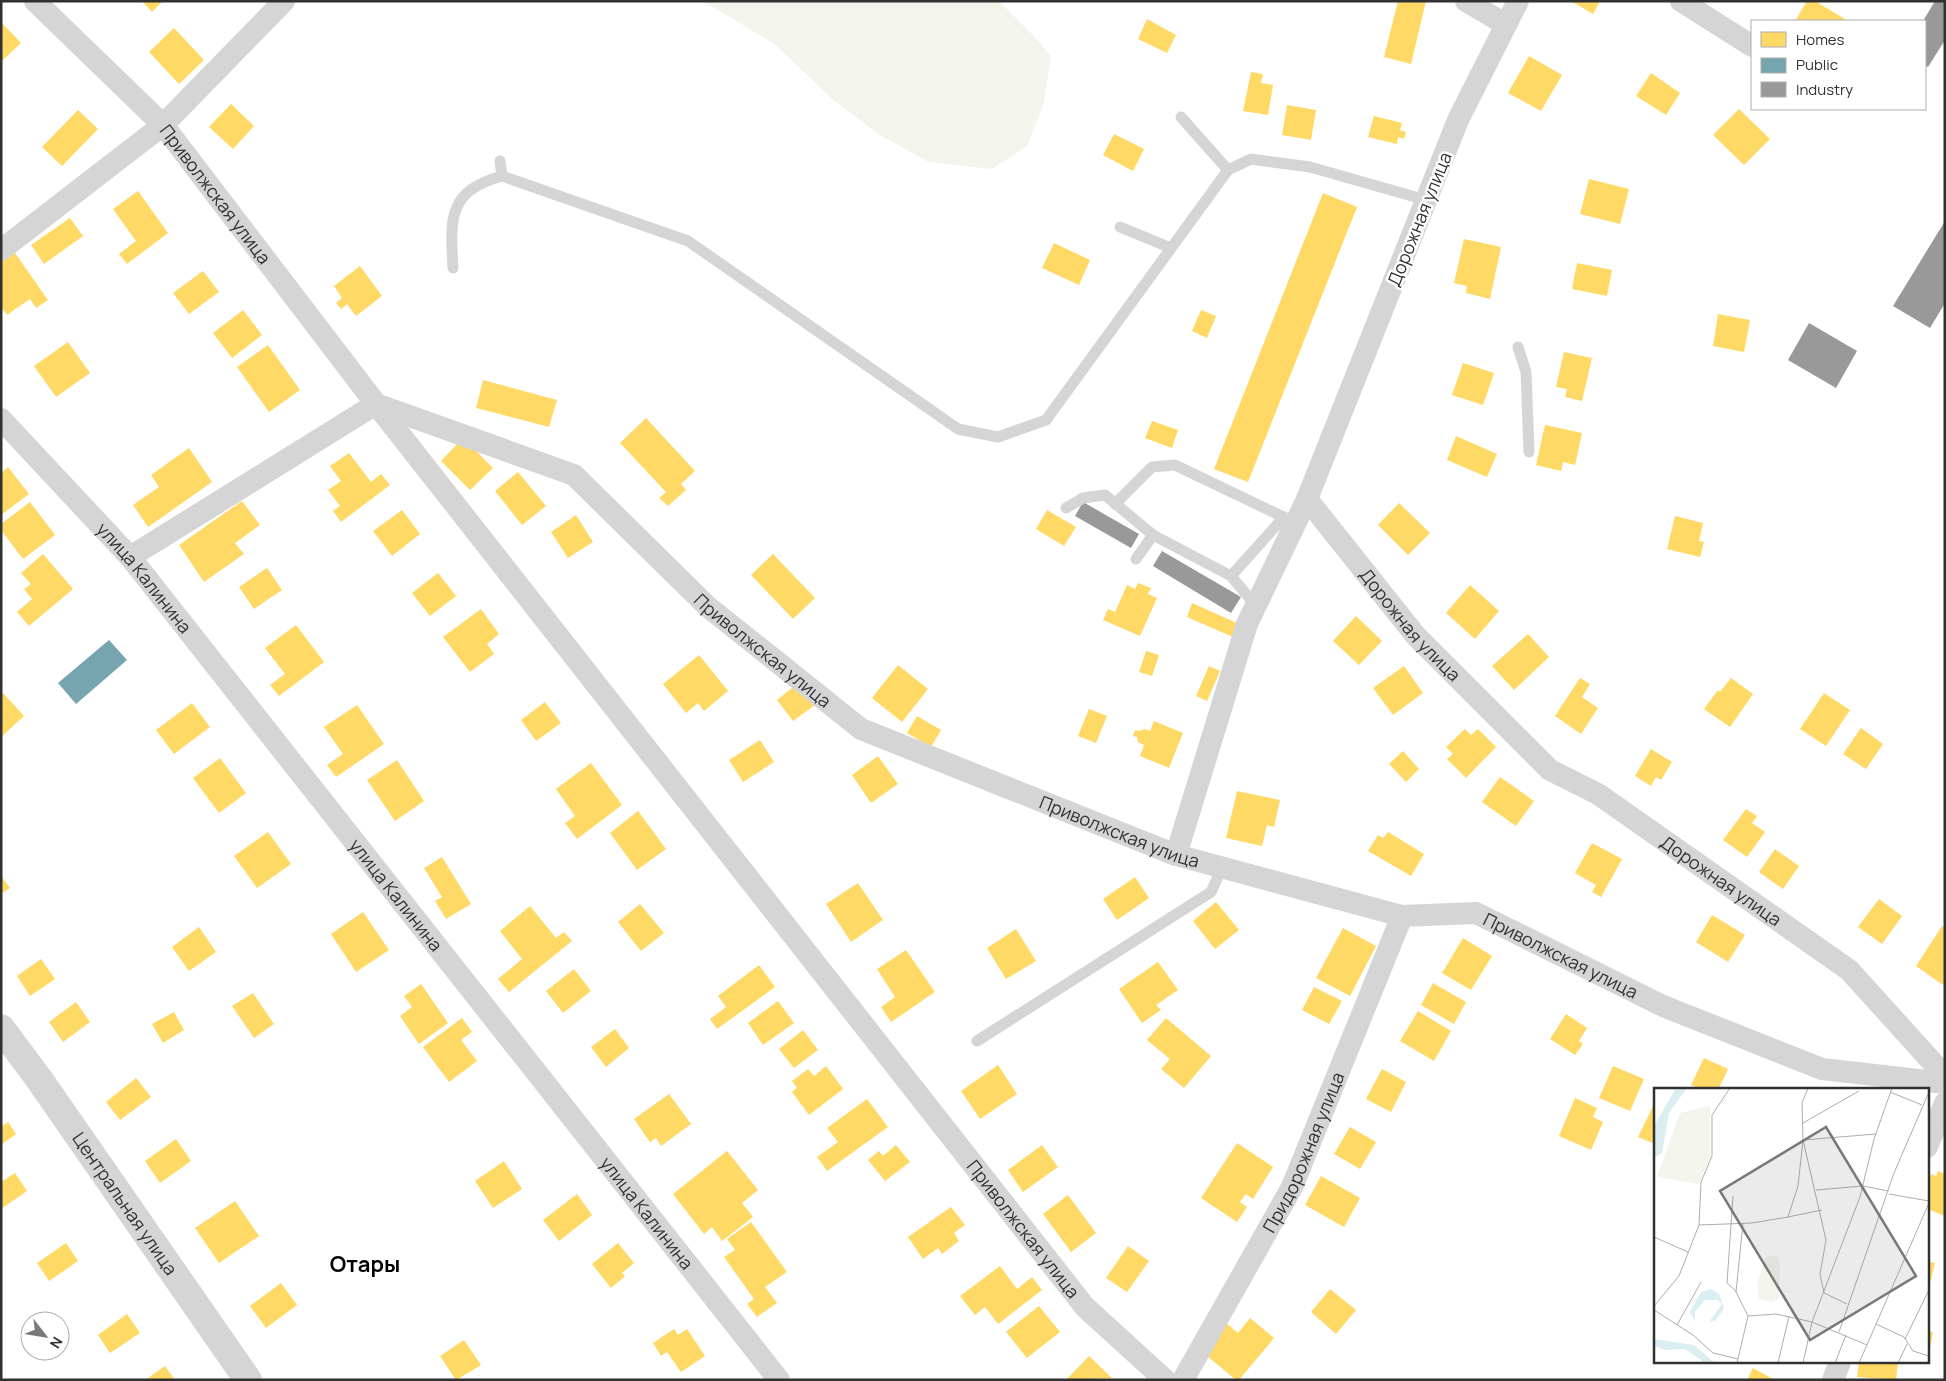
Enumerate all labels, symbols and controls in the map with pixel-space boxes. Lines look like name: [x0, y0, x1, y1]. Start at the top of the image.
legend: [1751, 20, 1926, 110]
text: Homes: [1796, 29, 1845, 50]
text: Public: [1796, 54, 1838, 75]
text: Industry: [1796, 79, 1853, 100]
street label: Приволжская улица: [155, 119, 277, 269]
street label: Дорожная улица: [1381, 148, 1457, 290]
street label: улица Калинина: [91, 517, 197, 638]
street label: Дорожная улица: [1355, 563, 1466, 686]
street label: Приволжская улица: [689, 588, 836, 713]
street label: Приволжская улица: [1036, 790, 1202, 873]
street label: Дорожная улица: [1656, 830, 1787, 931]
street label: улица Калинина: [344, 833, 448, 956]
street label: Приволжская улица: [1480, 907, 1642, 1004]
street label: Придорожная улица: [1257, 1068, 1349, 1237]
inset map: [1654, 1088, 1928, 1364]
street label: Центральная улица: [67, 1127, 183, 1279]
street label: улица Калинина: [595, 1151, 699, 1274]
street label: Приволжская улица: [962, 1155, 1085, 1303]
district label: Отары: [330, 1249, 400, 1279]
north arrow: [20, 1311, 70, 1361]
text: N: [46, 1334, 67, 1352]

